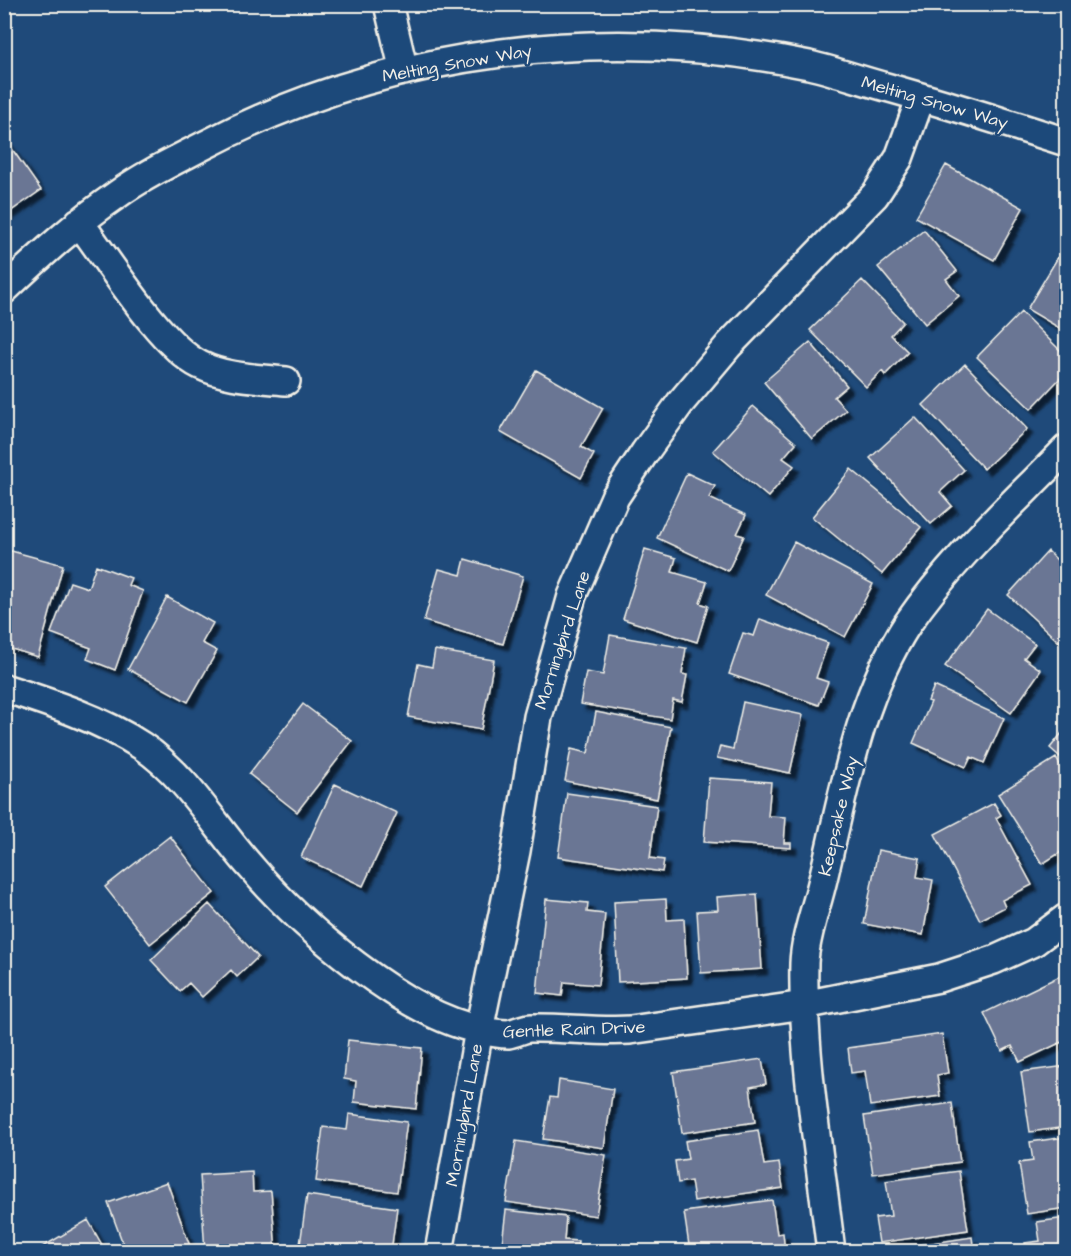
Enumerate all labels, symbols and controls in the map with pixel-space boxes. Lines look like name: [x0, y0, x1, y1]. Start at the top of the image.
street label: Melting Snow Way: [380, 38, 534, 90]
street label: Melting Snow Way: [858, 70, 1011, 136]
street label: Morningbird Lane: [528, 567, 598, 713]
street label: Keepsake Way: [813, 753, 865, 879]
street label: Gentle Rain Drive: [502, 1015, 646, 1044]
street label: Morningbird Lane: [440, 1042, 490, 1189]

